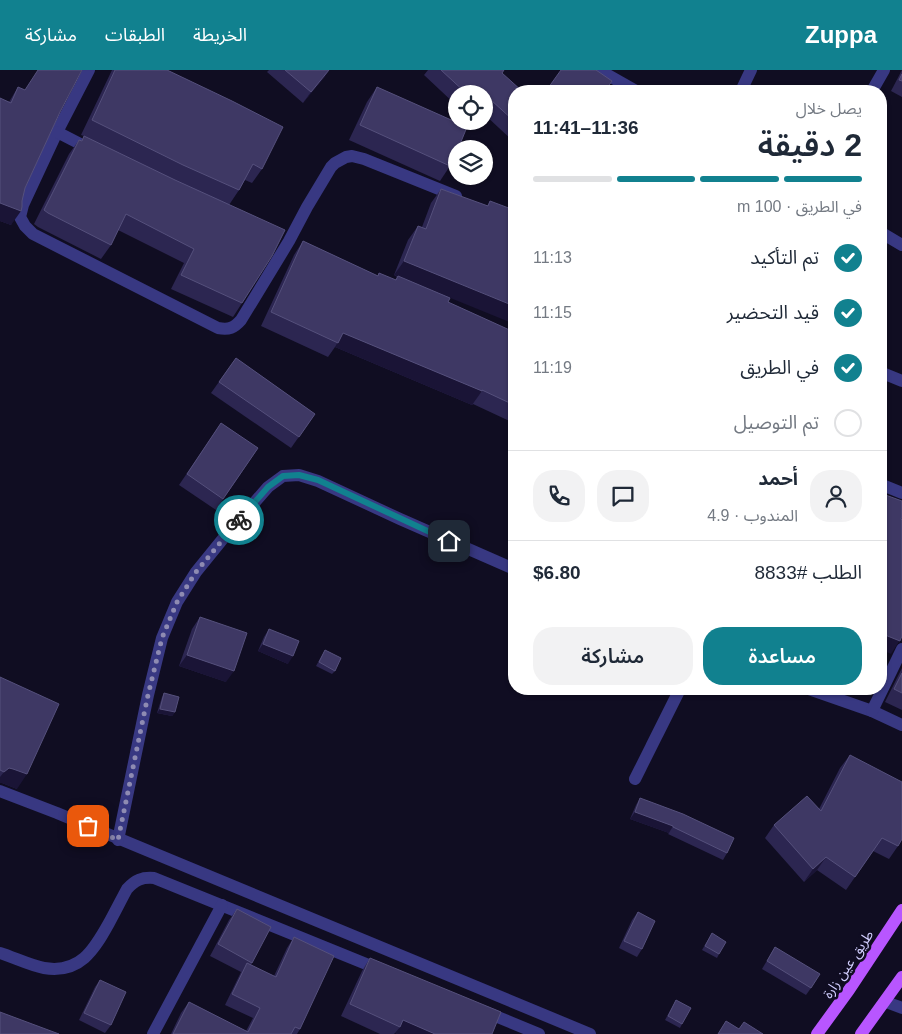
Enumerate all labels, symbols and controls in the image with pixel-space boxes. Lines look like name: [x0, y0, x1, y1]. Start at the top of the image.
text: Zuppa: [805, 21, 877, 48]
text: مشاركة: [25, 25, 77, 45]
text: الطبقات: [105, 25, 165, 45]
text: الخريطة: [193, 25, 247, 45]
map controls: [448, 85, 493, 185]
button: locate: [448, 85, 493, 130]
text: يصل خلال: [796, 100, 862, 117]
text: 11:36–11:41: [533, 117, 639, 138]
text: 2 دقيقة: [758, 127, 862, 163]
button: layers: [448, 140, 493, 185]
text: في الطريق · 100 m: [737, 198, 862, 215]
icon: check: [834, 244, 862, 272]
text: تم التأكيد: [750, 247, 819, 268]
text: 11:13: [533, 249, 572, 266]
icon: check: [834, 299, 862, 327]
text: قيد التحضير: [727, 302, 819, 323]
text: 11:15: [533, 304, 572, 321]
icon: check: [834, 354, 862, 382]
text: في الطريق: [740, 357, 819, 378]
text: 11:19: [533, 359, 572, 376]
text: تم التوصيل: [734, 412, 819, 433]
text: أحمد: [758, 468, 798, 489]
button: phone: [533, 470, 585, 522]
button: chat: [597, 470, 649, 522]
button: person: [810, 470, 862, 522]
courier: [214, 495, 264, 545]
icon: bike: [225, 506, 253, 534]
text: المندوب · 4.9: [707, 507, 798, 524]
pin: [428, 520, 470, 562]
icon: home: [435, 527, 463, 555]
text: $6.80: [533, 562, 581, 583]
text: الطلب #8833: [754, 562, 862, 583]
button: مشاركة: [533, 627, 693, 685]
button: مساعدة: [703, 627, 862, 685]
pin: [67, 805, 109, 847]
icon: bag: [74, 812, 102, 840]
street label: طريق عين زارة: [819, 927, 878, 1002]

